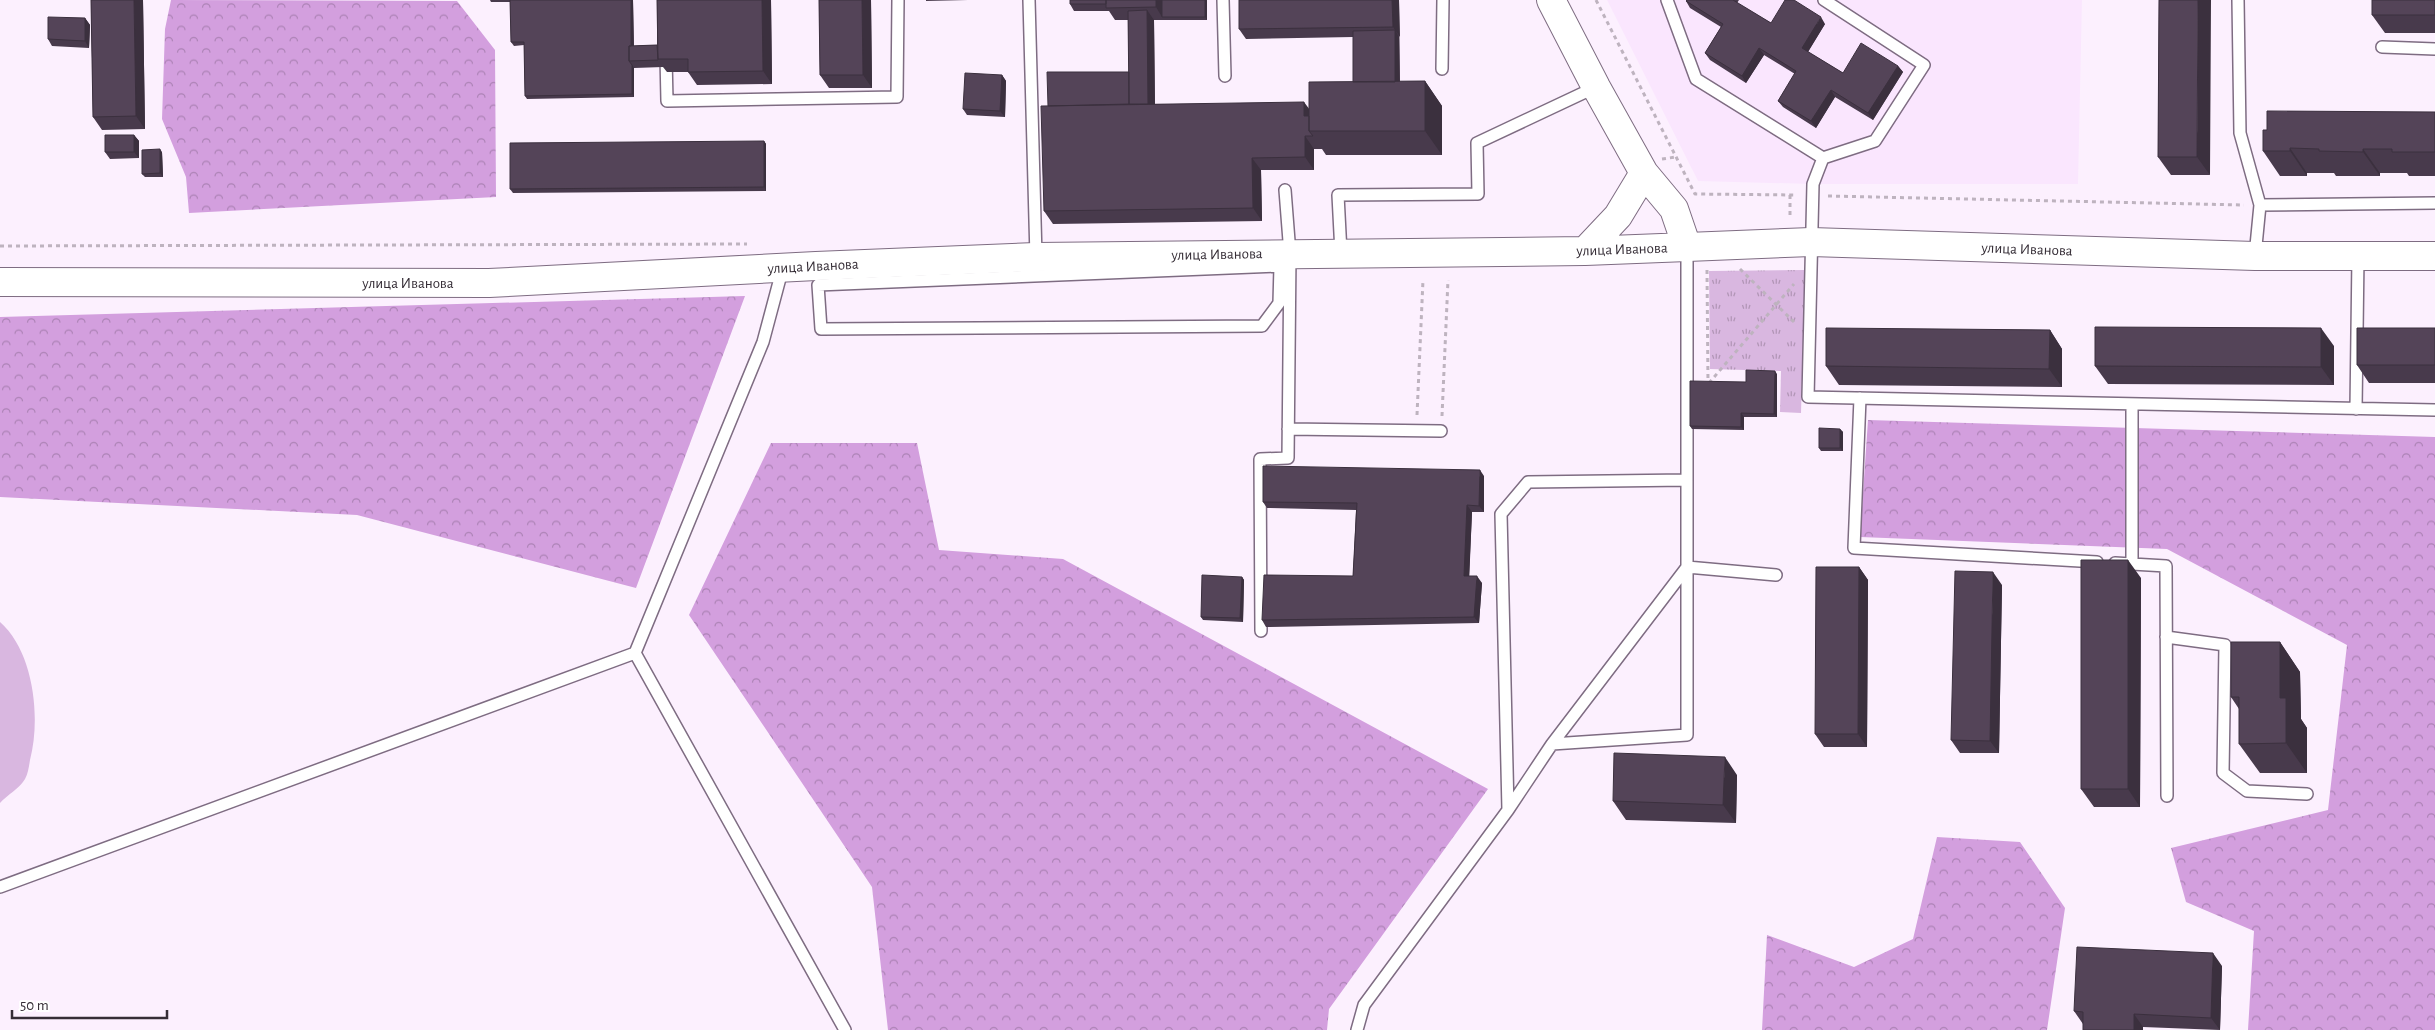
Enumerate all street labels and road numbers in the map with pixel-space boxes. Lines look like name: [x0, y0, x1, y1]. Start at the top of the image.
street label: улица Иванова: [1575, 240, 1668, 259]
street label: улица Иванова: [1980, 240, 2073, 259]
street label: улица Иванова: [1170, 246, 1263, 263]
street label: улица Иванова: [766, 257, 859, 276]
street label: улица Иванова: [361, 276, 454, 291]

